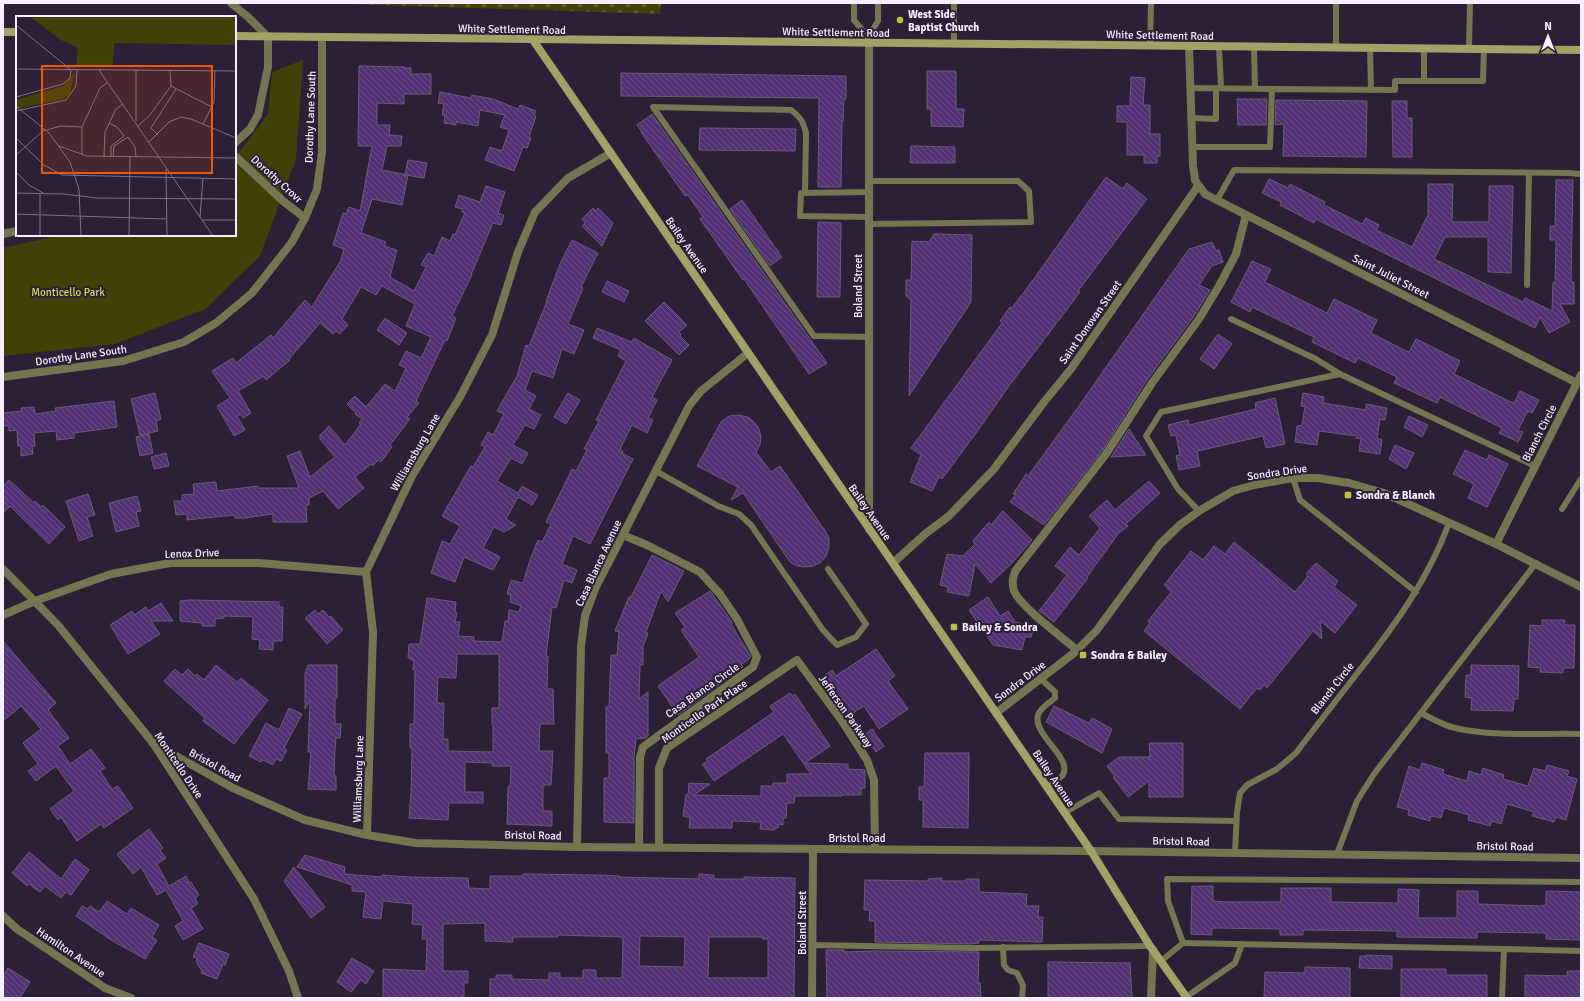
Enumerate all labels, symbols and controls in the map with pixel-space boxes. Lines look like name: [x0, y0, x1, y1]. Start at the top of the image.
place label: West Side Baptist Church: [908, 8, 979, 34]
marker: West Side Baptist Church: [895, 15, 905, 25]
inset map: [16, 16, 236, 236]
north arrow: [1528, 16, 1568, 56]
text: N: [1544, 20, 1552, 33]
street label: White Settlement Road: [458, 22, 566, 37]
street label: White Settlement Road: [782, 25, 890, 40]
street label: White Settlement Road: [1106, 28, 1214, 43]
street label: Dorothy Lane South: [302, 71, 319, 163]
street label: Dorothy Crovr: [248, 153, 305, 206]
street label: Bailey Avenue: [662, 215, 711, 276]
street label: Saint Juliet Street: [1350, 251, 1431, 301]
street label: Boland Street: [852, 254, 865, 318]
street label: Saint Donovan Street: [1057, 278, 1124, 367]
park label: Monticello Park: [31, 286, 105, 299]
street label: Dorothy Lane South: [34, 343, 128, 368]
street label: Blanch Circle: [1519, 402, 1559, 464]
street label: Williamsburg Lane: [388, 411, 443, 493]
street label: Sondra Drive: [1246, 462, 1308, 483]
street label: Bailey Avenue: [845, 482, 894, 543]
place label: Sondra & Blanch: [1356, 489, 1435, 502]
marker: Sondra & Blanch: [1343, 490, 1353, 500]
street label: Casa Blanca Avenue: [573, 518, 624, 609]
street label: Lenox Drive: [165, 546, 220, 561]
place label: Bailey & Sondra: [962, 621, 1038, 634]
marker: Bailey & Sondra: [949, 622, 959, 632]
place label: Sondra & Bailey: [1091, 649, 1167, 662]
marker: Sondra & Bailey: [1078, 650, 1088, 660]
street label: Sondra Drive: [992, 658, 1048, 705]
street label: Casa Blanca Circle: [663, 660, 742, 721]
street label: Blanch Circle: [1308, 660, 1357, 717]
street label: Jefferson Parkway: [816, 673, 876, 751]
street label: Monticello Park Place: [659, 677, 750, 746]
street label: Monticello Drive: [152, 730, 206, 801]
street label: Williamsburg Lane: [350, 735, 367, 823]
street label: Bristol Road: [187, 746, 243, 785]
street label: Bailey Avenue: [1030, 747, 1077, 809]
street label: Bristol Road: [504, 829, 562, 843]
street label: Bristol Road: [828, 832, 886, 845]
street label: Bristol Road: [1152, 835, 1210, 849]
street label: Bristol Road: [1476, 840, 1534, 854]
street label: Boland Street: [796, 891, 809, 955]
street label: Hamilton Avenue: [34, 925, 108, 980]

